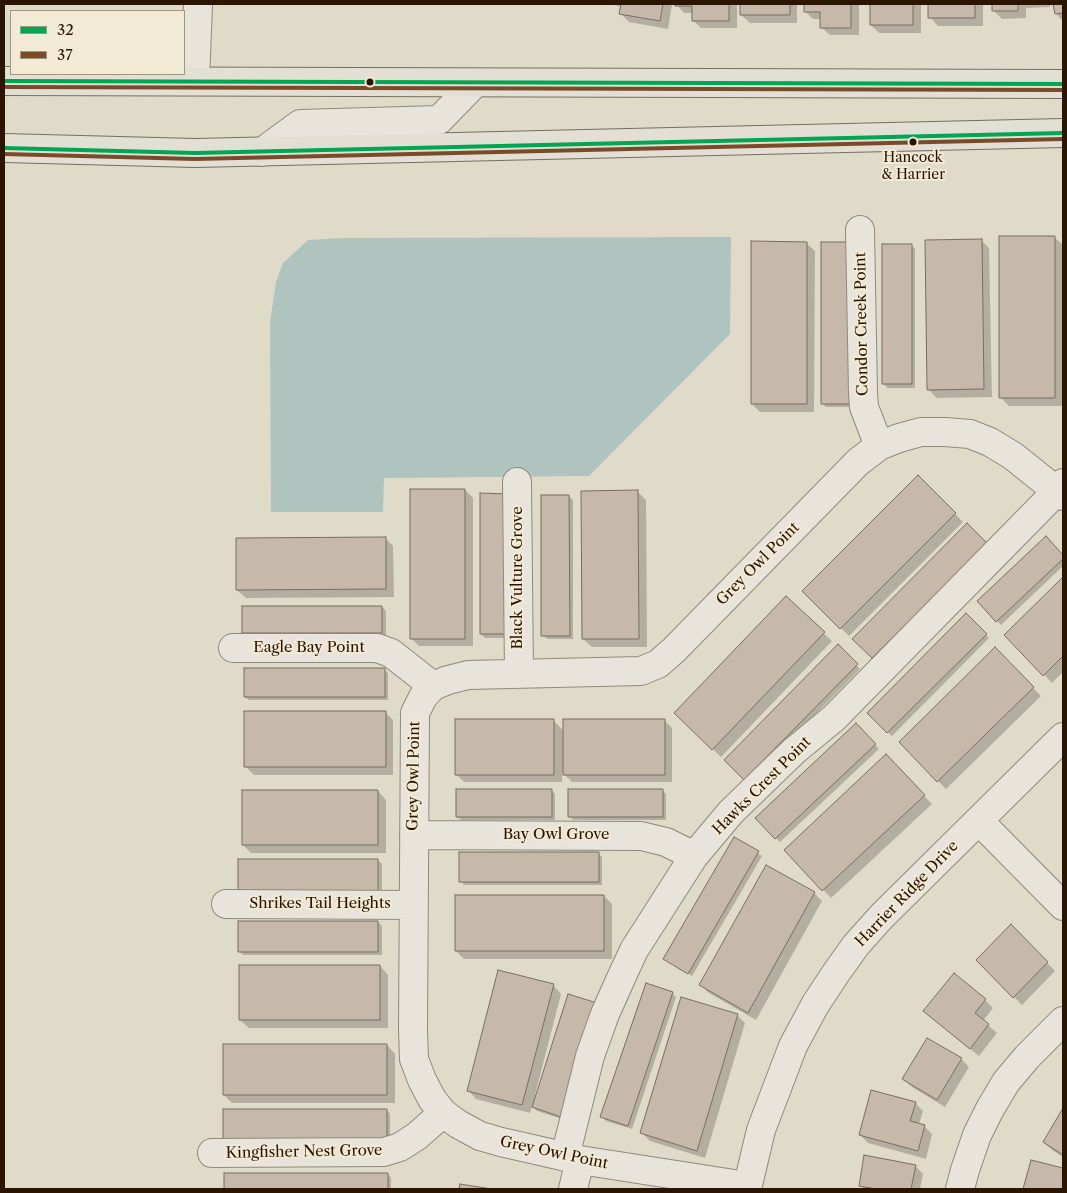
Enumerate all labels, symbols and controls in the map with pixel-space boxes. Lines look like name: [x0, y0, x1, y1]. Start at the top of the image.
legend: [10, 10, 185, 75]
text: 32: [57, 20, 74, 39]
text: 37: [57, 45, 73, 64]
unlabelled marker: [365, 77, 375, 87]
marker: Hancock & Harrier: [908, 137, 918, 147]
place label: Hancock & Harrier: [881, 150, 945, 182]
street label: Condor Creek Point: [852, 252, 872, 396]
street label: Black Vulture Grove: [509, 506, 527, 650]
street label: Grey Owl Point: [713, 519, 803, 609]
street label: Eagle Bay Point: [253, 639, 365, 657]
street label: Grey Owl Point: [404, 721, 424, 831]
street label: Hawks Crest Point: [709, 733, 815, 839]
street label: Bay Owl Grove: [503, 826, 609, 844]
street label: Harrier Ridge Drive: [852, 837, 962, 951]
street label: Shrikes Tail Heights: [249, 895, 391, 913]
street label: Grey Owl Point: [498, 1133, 610, 1173]
street label: Kingfisher Nest Grove: [225, 1142, 383, 1162]

